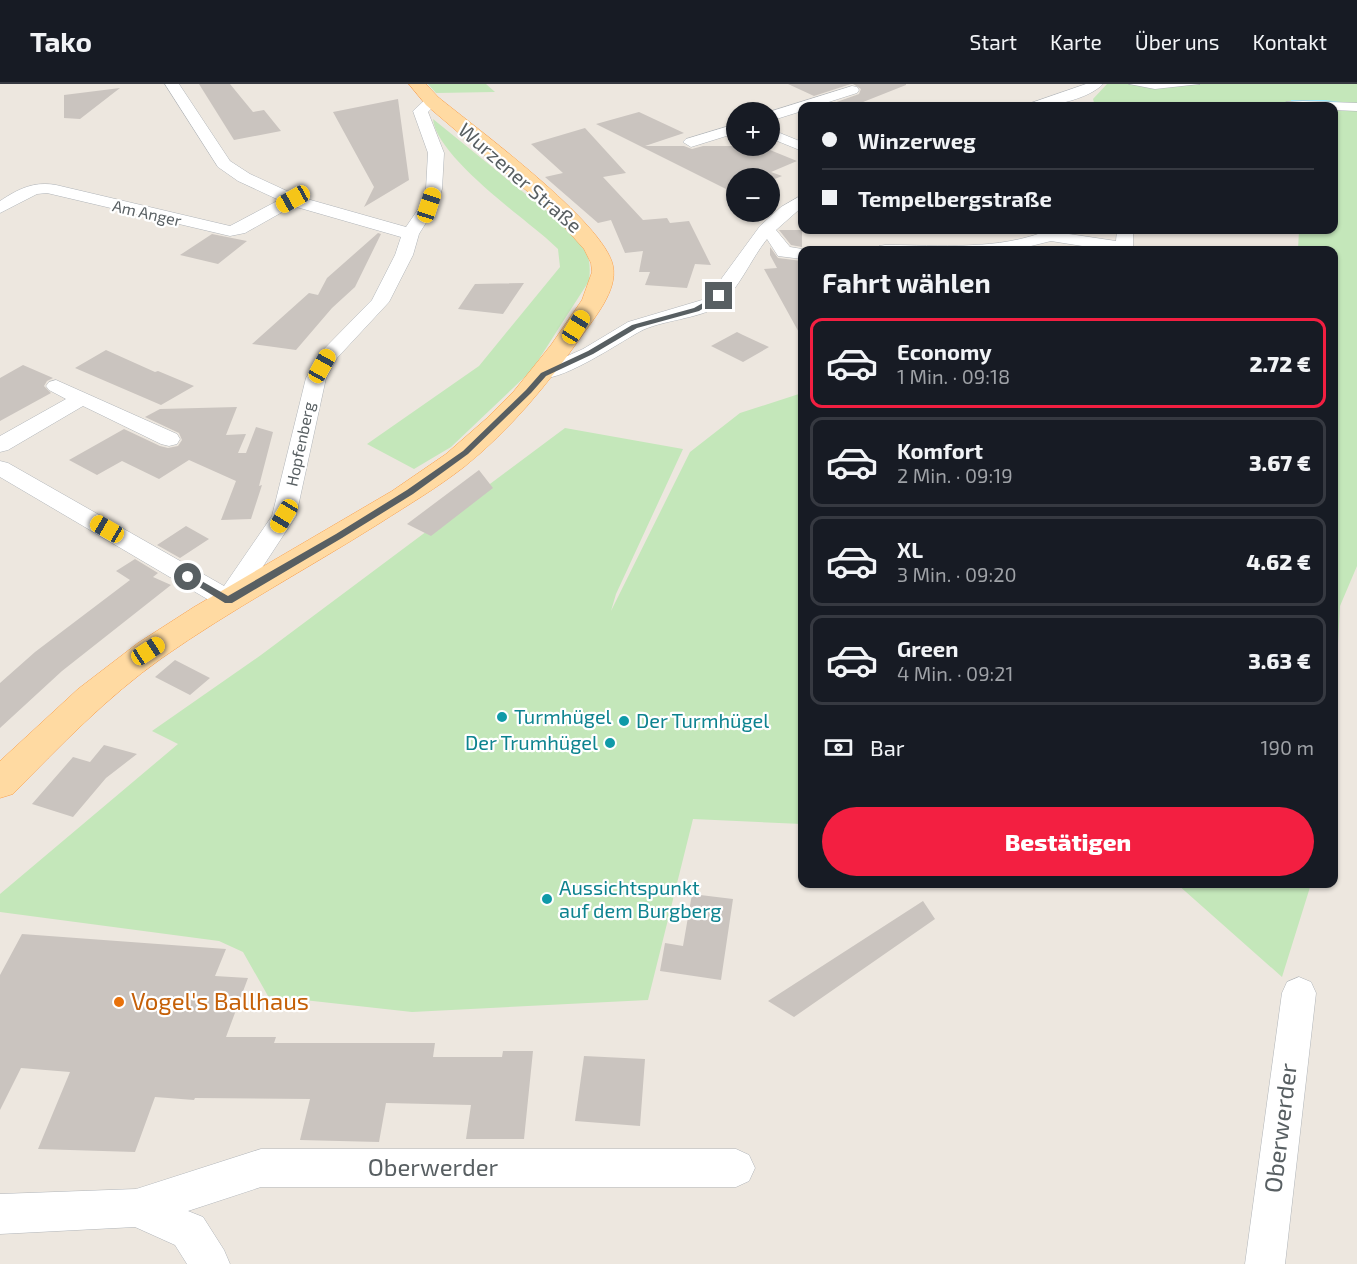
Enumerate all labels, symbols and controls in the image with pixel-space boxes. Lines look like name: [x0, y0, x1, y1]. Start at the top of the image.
text: Tako: [30, 24, 92, 58]
text: Start: [970, 29, 1017, 54]
text: Karte: [1050, 29, 1102, 54]
text: Über uns: [1135, 29, 1220, 54]
text: Kontakt: [1253, 29, 1327, 54]
map controls: [726, 102, 780, 222]
button: +: [726, 102, 780, 156]
street label: Wurzener Straße: [454, 117, 587, 237]
text: Winzerweg: [858, 127, 976, 153]
button: −: [726, 168, 780, 222]
car: [273, 182, 313, 216]
car: [415, 185, 443, 225]
text: Tempelbergstraße: [858, 185, 1052, 211]
street label: Am Anger: [111, 195, 184, 230]
text: Fahrt wählen: [822, 266, 991, 298]
route end: [705, 282, 732, 309]
car: [559, 307, 593, 347]
icon: car: [825, 336, 879, 390]
text: Economy: [897, 338, 992, 364]
car: [305, 346, 339, 386]
text: 2.72 €: [1250, 350, 1311, 376]
text: 1 Min. · 09:18: [897, 364, 1010, 388]
street label: Hopfenberg: [281, 400, 318, 488]
icon: car: [825, 435, 879, 489]
text: Komfort: [897, 437, 983, 463]
text: 3.67 €: [1249, 449, 1311, 475]
text: 2 Min. · 09:19: [897, 463, 1013, 487]
car: [267, 496, 301, 536]
car: [87, 512, 127, 546]
icon: car: [825, 534, 879, 588]
text: XL: [897, 536, 923, 562]
text: 4.62 €: [1246, 548, 1311, 574]
text: 3 Min. · 09:20: [897, 562, 1016, 586]
route start: [174, 563, 201, 590]
icon: car: [825, 633, 879, 687]
car: [128, 634, 168, 668]
text: Green: [897, 635, 959, 661]
text: 3.63 €: [1248, 647, 1311, 673]
text: 4 Min. · 09:21: [897, 661, 1014, 685]
place label: Turmhügel: [514, 704, 612, 728]
place label: Der Turmhügel: [636, 708, 769, 732]
marker: Turmhügel: [495, 710, 509, 724]
marker: Der Turmhügel: [617, 714, 631, 728]
place label: Der Trumhügel: [465, 730, 598, 754]
icon: cash: [822, 731, 855, 764]
text: Bar: [870, 734, 905, 760]
text: 190 m: [1261, 735, 1314, 759]
marker: Der Trumhügel: [603, 736, 617, 750]
button: Bestätigen: [822, 807, 1314, 876]
place label: Aussichtspunkt auf dem Burgberg: [559, 875, 721, 922]
marker: Aussichtspunkt auf dem Burgberg: [540, 892, 554, 906]
place label: Vogel's Ballhaus: [131, 986, 309, 1015]
marker: Vogel's Ballhaus: [112, 995, 126, 1009]
street label: Oberwerder: [1257, 1061, 1302, 1194]
street label: Oberwerder: [368, 1152, 499, 1181]

